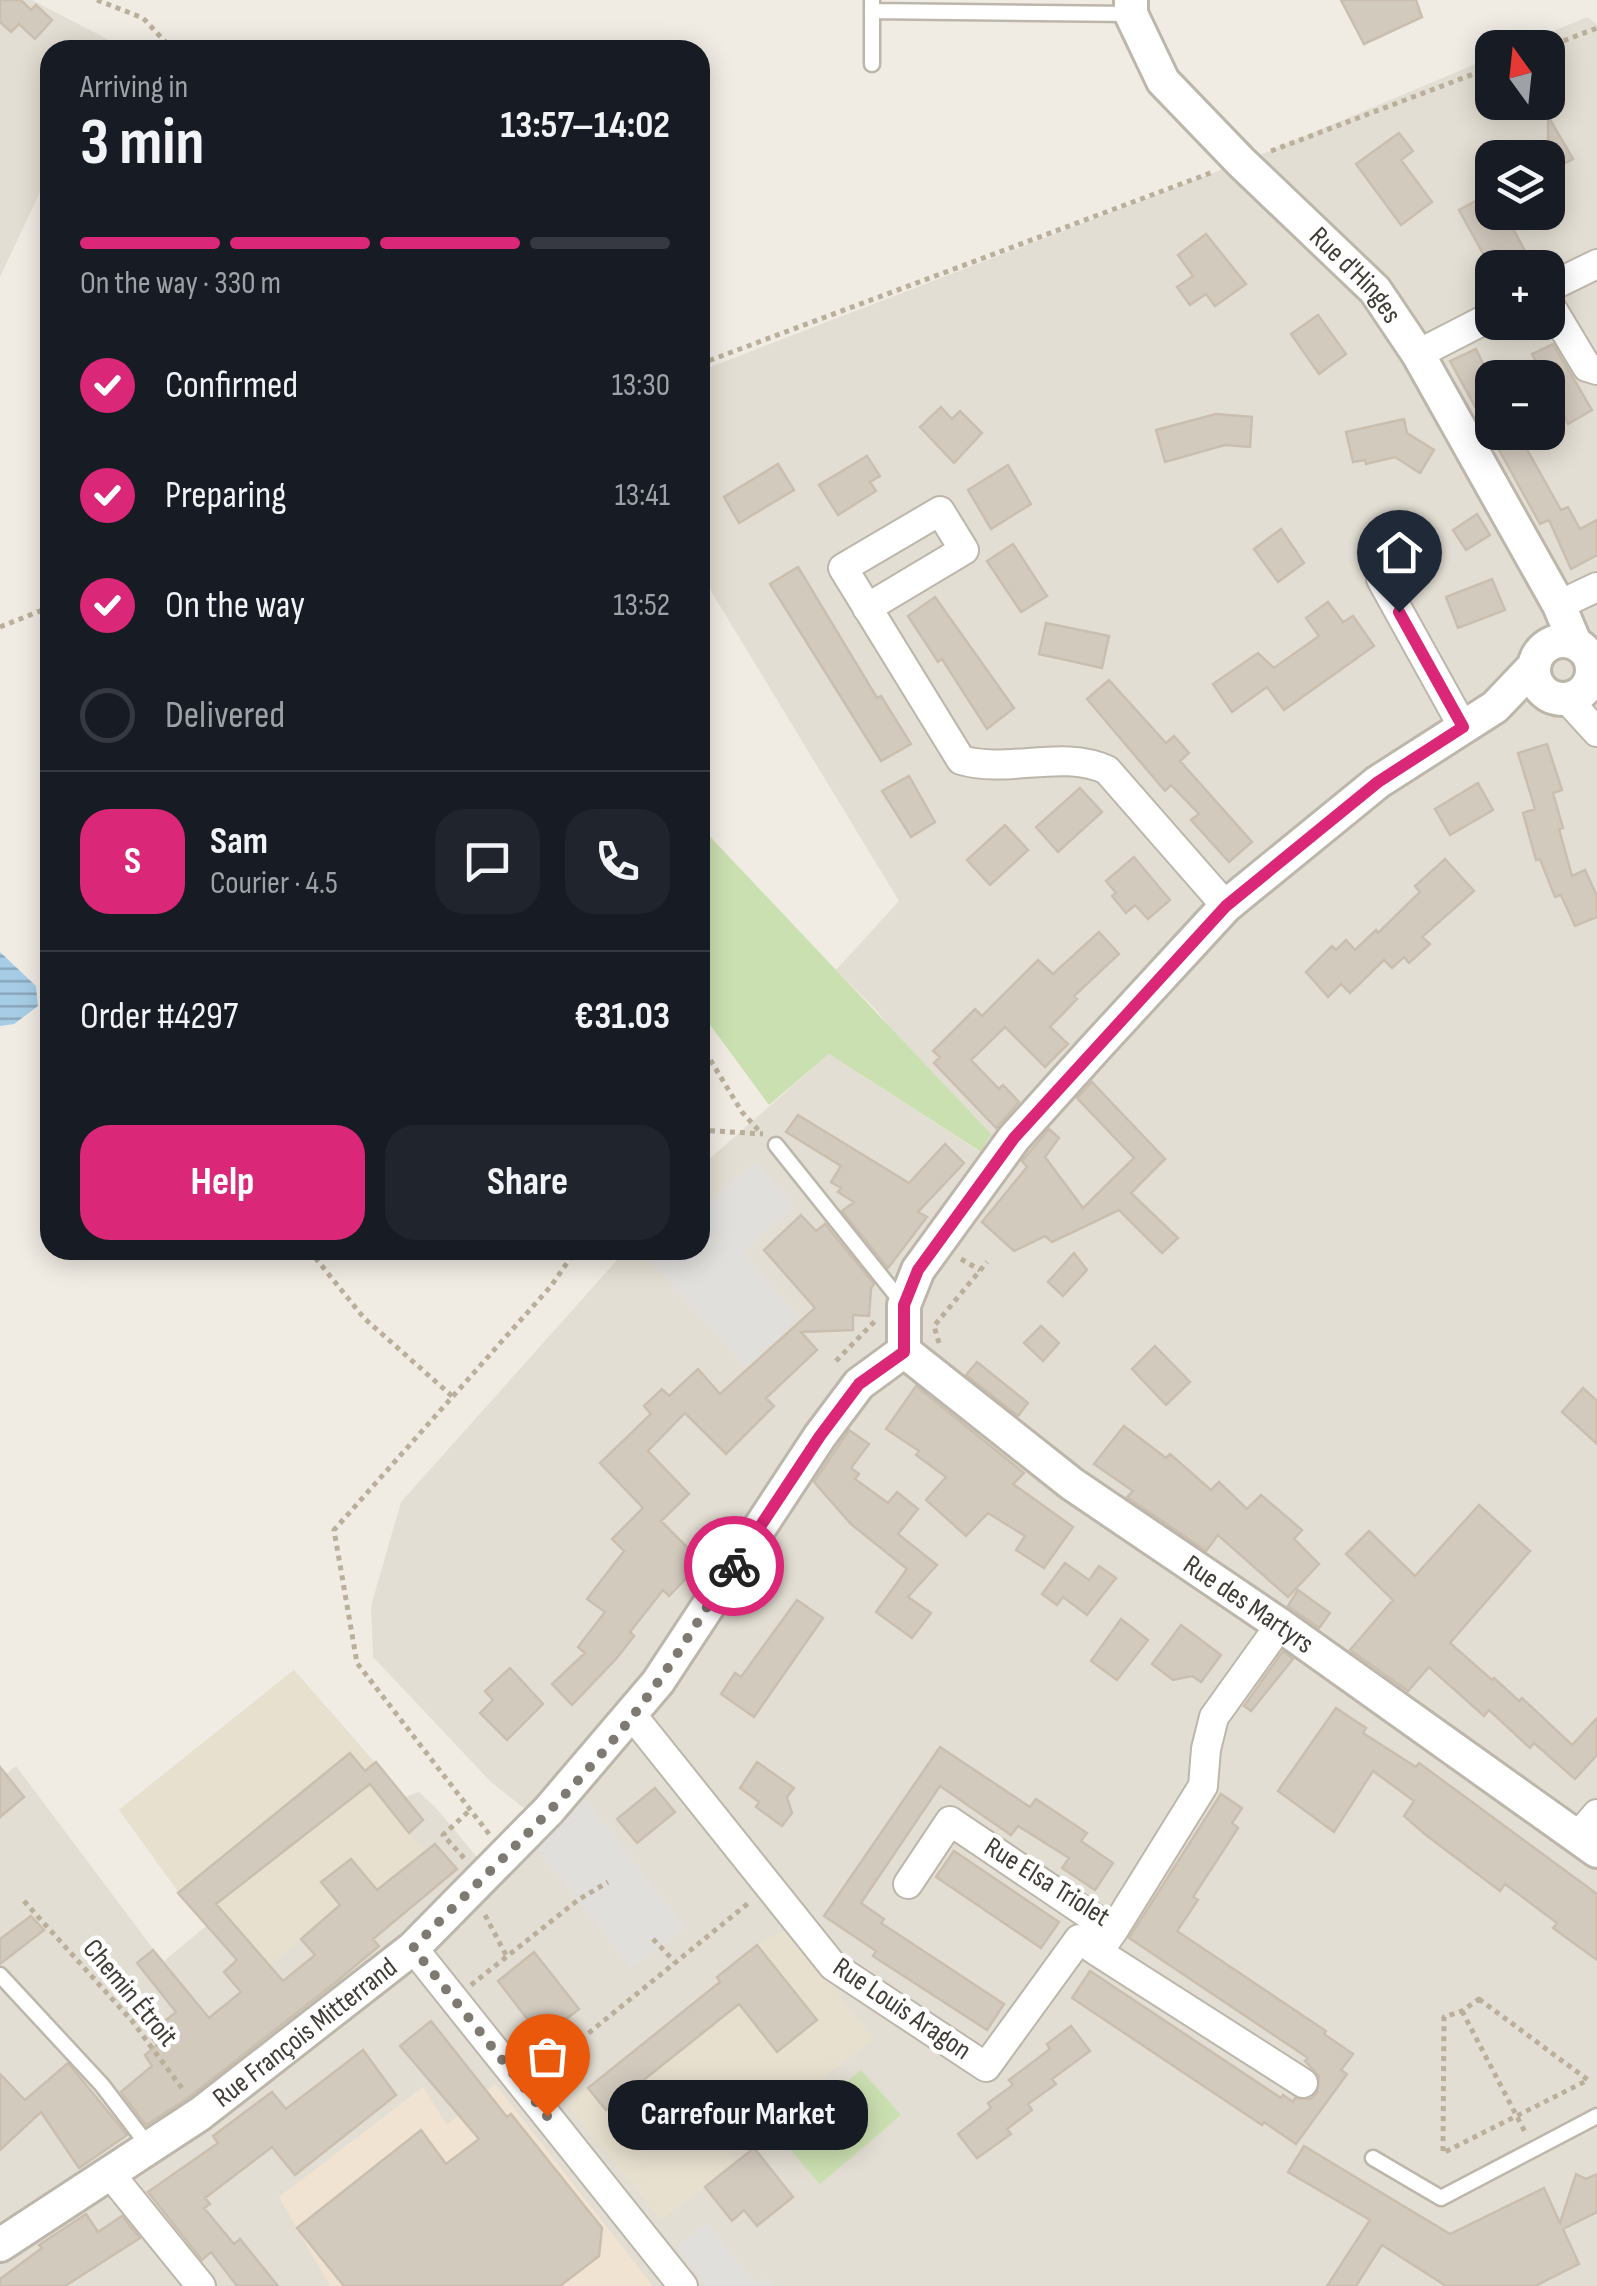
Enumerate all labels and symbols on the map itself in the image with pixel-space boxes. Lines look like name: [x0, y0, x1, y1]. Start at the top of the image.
north arrow: [1475, 30, 1565, 120]
street label: Rue d'Hinges: [1303, 220, 1409, 329]
pin: [1357, 510, 1442, 613]
courier: [684, 1516, 784, 1616]
street label: Rue des Martyrs: [1177, 1548, 1320, 1660]
street label: Rue Elsa Triolet: [978, 1831, 1116, 1933]
street label: Chemin Étroit: [76, 1933, 184, 2053]
street label: Rue François Mitterrand: [206, 1950, 403, 2114]
street label: Rue Louis Aragon: [827, 1951, 977, 2067]
pin: [505, 2014, 590, 2117]
callout: Carrefour Market: [607, 2081, 867, 2151]

